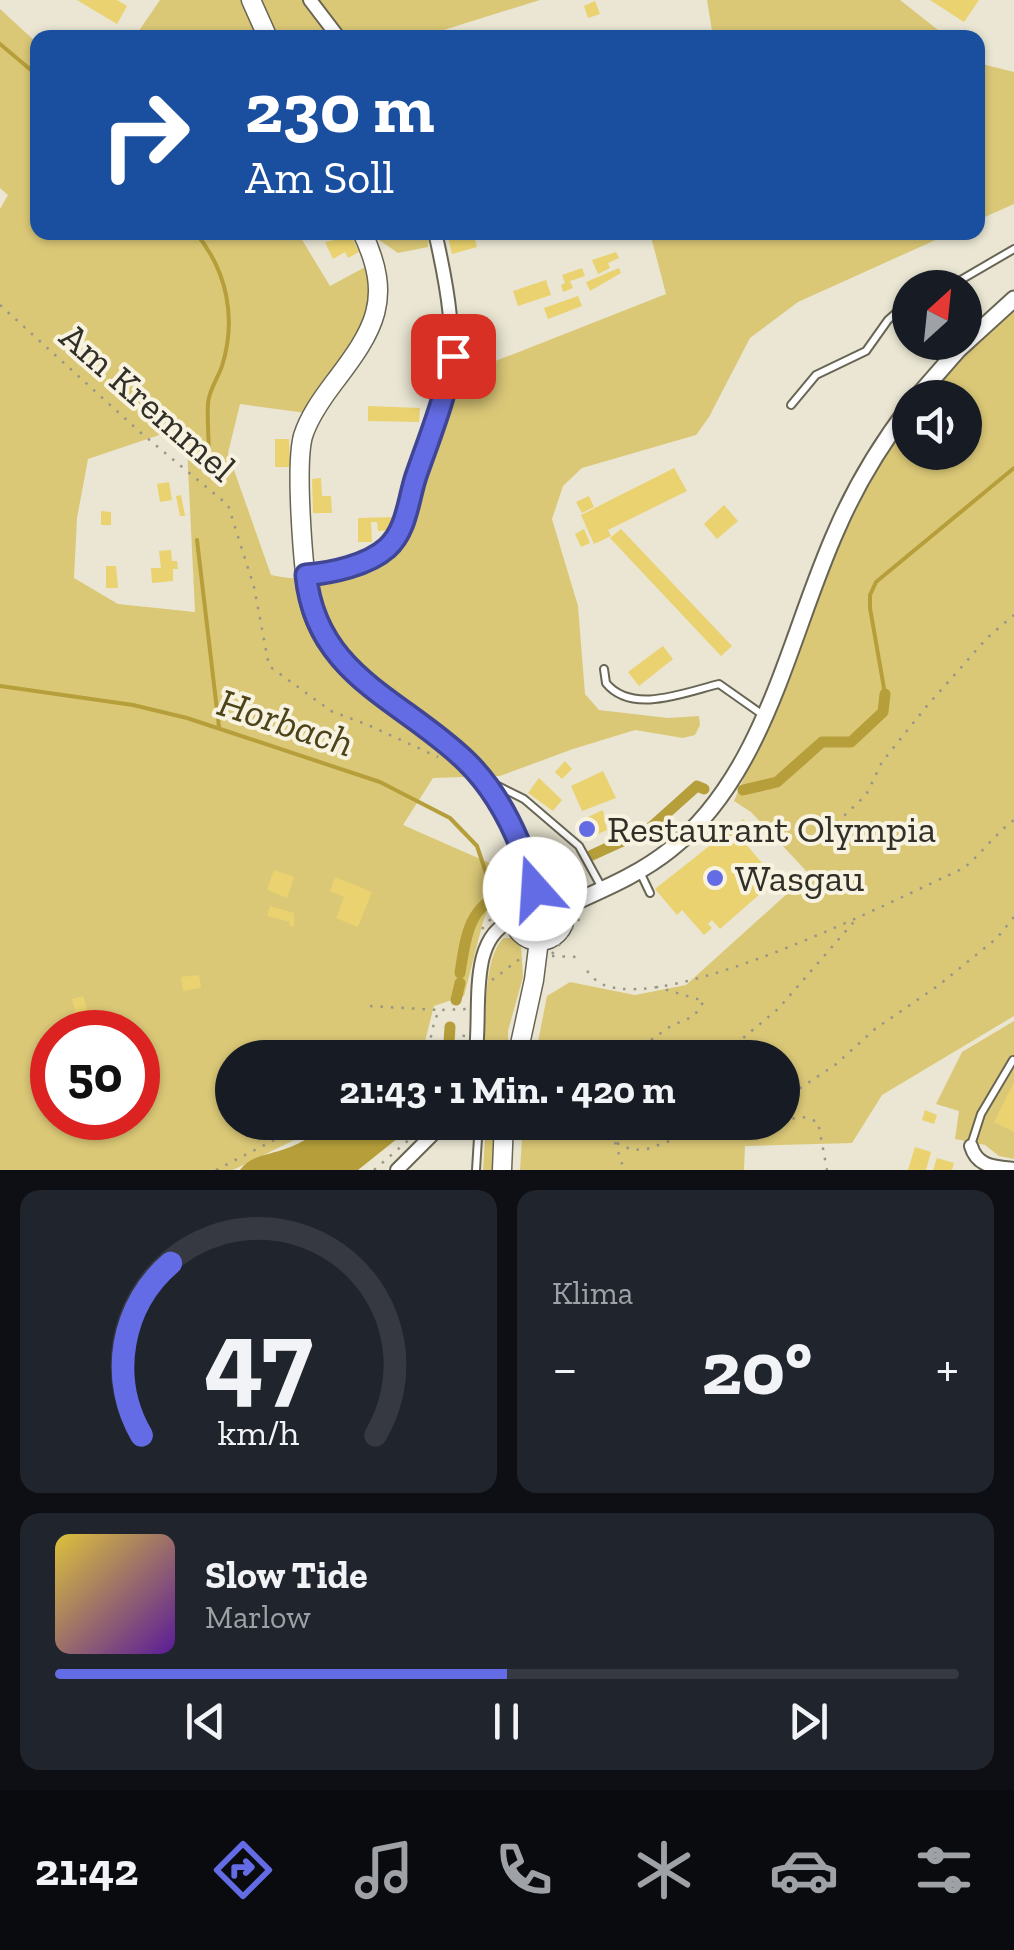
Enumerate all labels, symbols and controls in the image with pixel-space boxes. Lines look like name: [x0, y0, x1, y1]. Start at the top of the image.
text: 230 m: [245, 66, 435, 150]
icon: right: [80, 70, 210, 200]
text: Am Soll: [245, 151, 394, 205]
north arrow: [892, 270, 982, 360]
map controls: [892, 270, 982, 470]
street label: Am Kremmel: [51, 313, 245, 491]
pin: [411, 314, 496, 399]
icon: arrive: [426, 329, 481, 384]
button: sound: [892, 380, 982, 470]
water label: Horbach: [212, 678, 360, 766]
place label: Restaurant Olympia: [607, 806, 936, 852]
marker: Restaurant Olympia: [576, 818, 598, 840]
position arrow: [483, 837, 587, 941]
place label: Wasgau: [735, 855, 864, 901]
marker: Wasgau: [704, 867, 726, 889]
speed limit sign: 50: [30, 1010, 160, 1140]
text: 21:43 · 1 Min. · 420 m: [339, 1067, 676, 1113]
text: Klima: [552, 1274, 633, 1312]
text: 47: [204, 1295, 313, 1420]
text: 20°: [701, 1323, 812, 1413]
text: −: [552, 1335, 578, 1401]
text: +: [936, 1335, 959, 1401]
text: km/h: [218, 1411, 299, 1454]
text: Slow Tide: [205, 1552, 368, 1598]
text: Marlow: [205, 1598, 311, 1636]
icon: previous: [178, 1694, 233, 1749]
icon: pause: [479, 1694, 534, 1749]
icon: next: [781, 1694, 836, 1749]
icon: directions: [208, 1835, 278, 1905]
icon: music: [349, 1835, 419, 1905]
icon: phone: [489, 1835, 559, 1905]
icon: climate: [629, 1835, 699, 1905]
icon: car: [769, 1835, 839, 1905]
icon: filters: [909, 1835, 979, 1905]
text: 21:42: [35, 1843, 138, 1897]

